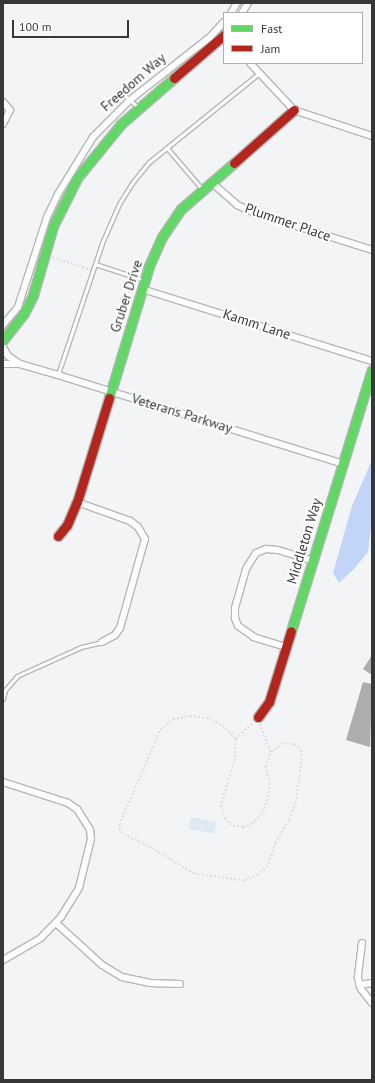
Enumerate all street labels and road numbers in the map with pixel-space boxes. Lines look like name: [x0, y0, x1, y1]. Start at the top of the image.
street label: Freedom Way: [97, 49, 169, 115]
street label: Plummer Place: [243, 199, 333, 245]
street label: Gruber Drive: [106, 258, 146, 334]
street label: Kamm Lane: [221, 305, 293, 343]
street label: Veterans Parkway: [130, 390, 234, 436]
street label: Middleton Way: [283, 496, 325, 586]

